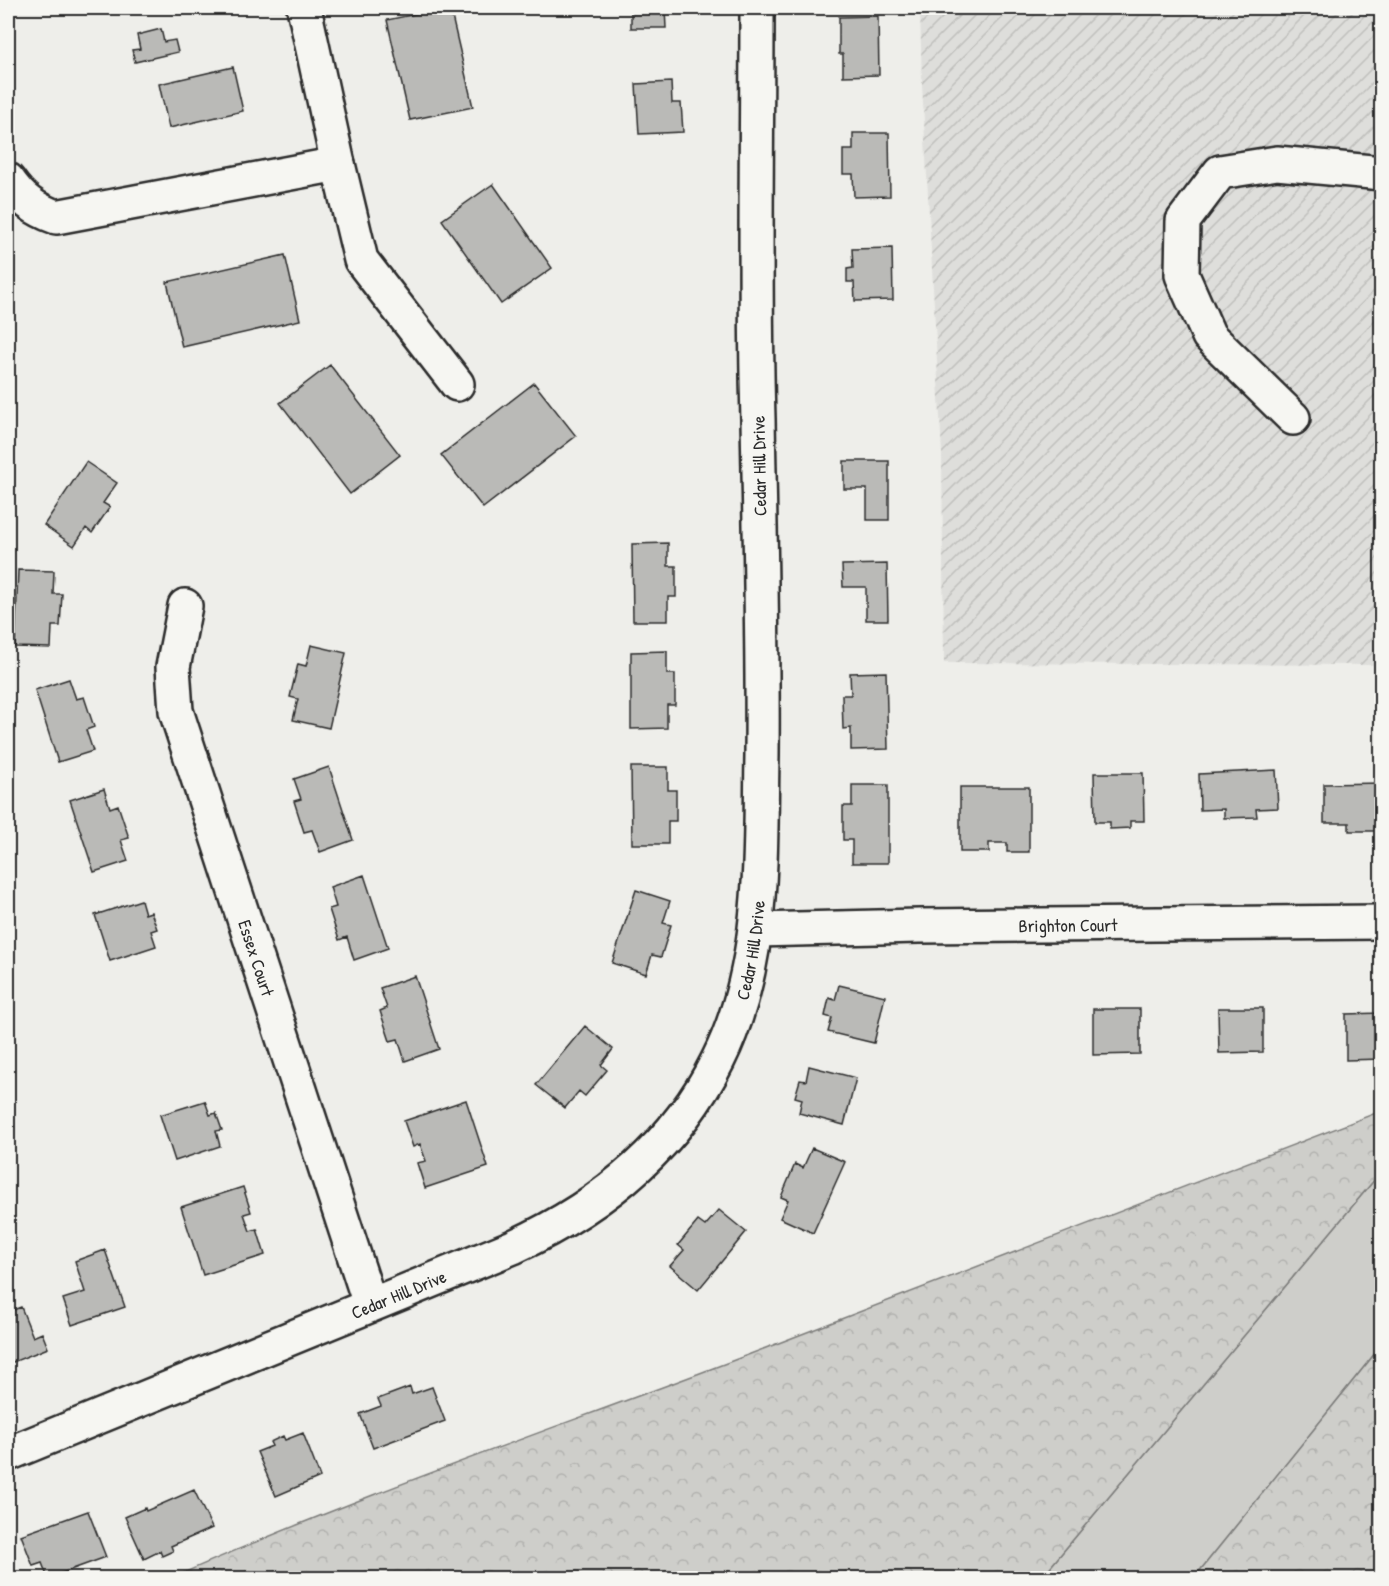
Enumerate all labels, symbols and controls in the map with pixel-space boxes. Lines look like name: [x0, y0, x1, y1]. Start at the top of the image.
street label: Cedar Hill Drive: [746, 416, 772, 516]
street label: Cedar Hill Drive: [729, 899, 770, 1003]
street label: Brighton Court: [1018, 912, 1118, 938]
street label: Essex Court: [233, 917, 281, 1000]
street label: Cedar Hill Drive: [347, 1263, 450, 1325]

